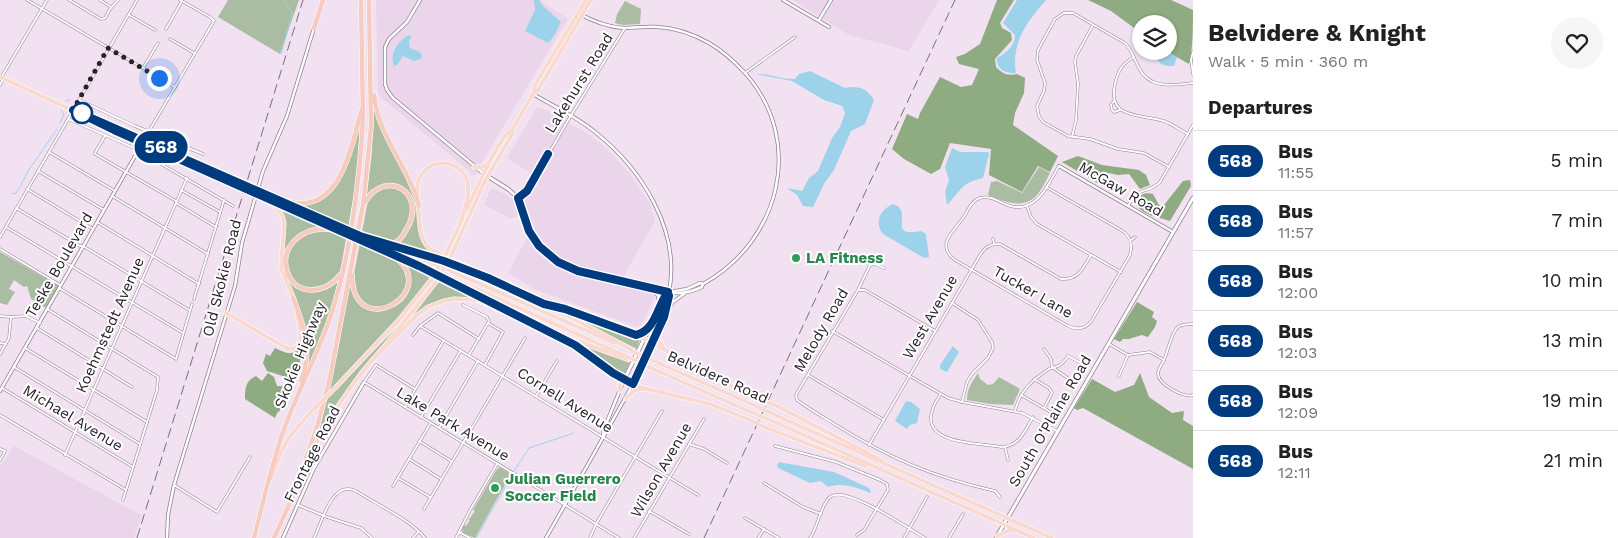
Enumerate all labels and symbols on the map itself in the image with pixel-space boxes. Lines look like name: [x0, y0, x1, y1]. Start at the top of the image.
street label: Lakehurst Road: [541, 30, 617, 136]
your location: [147, 66, 172, 91]
unlabelled marker: [71, 102, 93, 124]
line badge: 568: [132, 131, 190, 163]
street label: McGaw Road: [1076, 158, 1166, 220]
street label: Teske Boulevard: [22, 209, 96, 321]
street label: Old Skokie Road: [199, 218, 245, 338]
place label: LA Fitness: [806, 249, 883, 267]
marker: LA Fitness: [790, 252, 802, 264]
street label: Koehmstedt Avenue: [72, 254, 148, 396]
street label: Tucker Lane: [990, 262, 1076, 322]
street label: West Avenue: [899, 272, 961, 362]
street label: Melody Road: [790, 285, 852, 375]
street label: Skokie Highway: [270, 299, 330, 411]
street label: Belvidere Road: [665, 347, 771, 407]
street label: South O'Plaine Road: [1005, 352, 1095, 490]
street label: Cornell Avenue: [514, 363, 616, 437]
street label: Michael Avenue: [20, 381, 126, 455]
street label: Lake Park Avenue: [393, 383, 513, 465]
street label: Frontage Road: [280, 403, 344, 505]
street label: Wilson Avenue: [627, 419, 695, 521]
place label: Julian Guerrero Soccer Field: [505, 470, 621, 505]
marker: Julian Guerrero Soccer Field: [489, 482, 501, 494]

